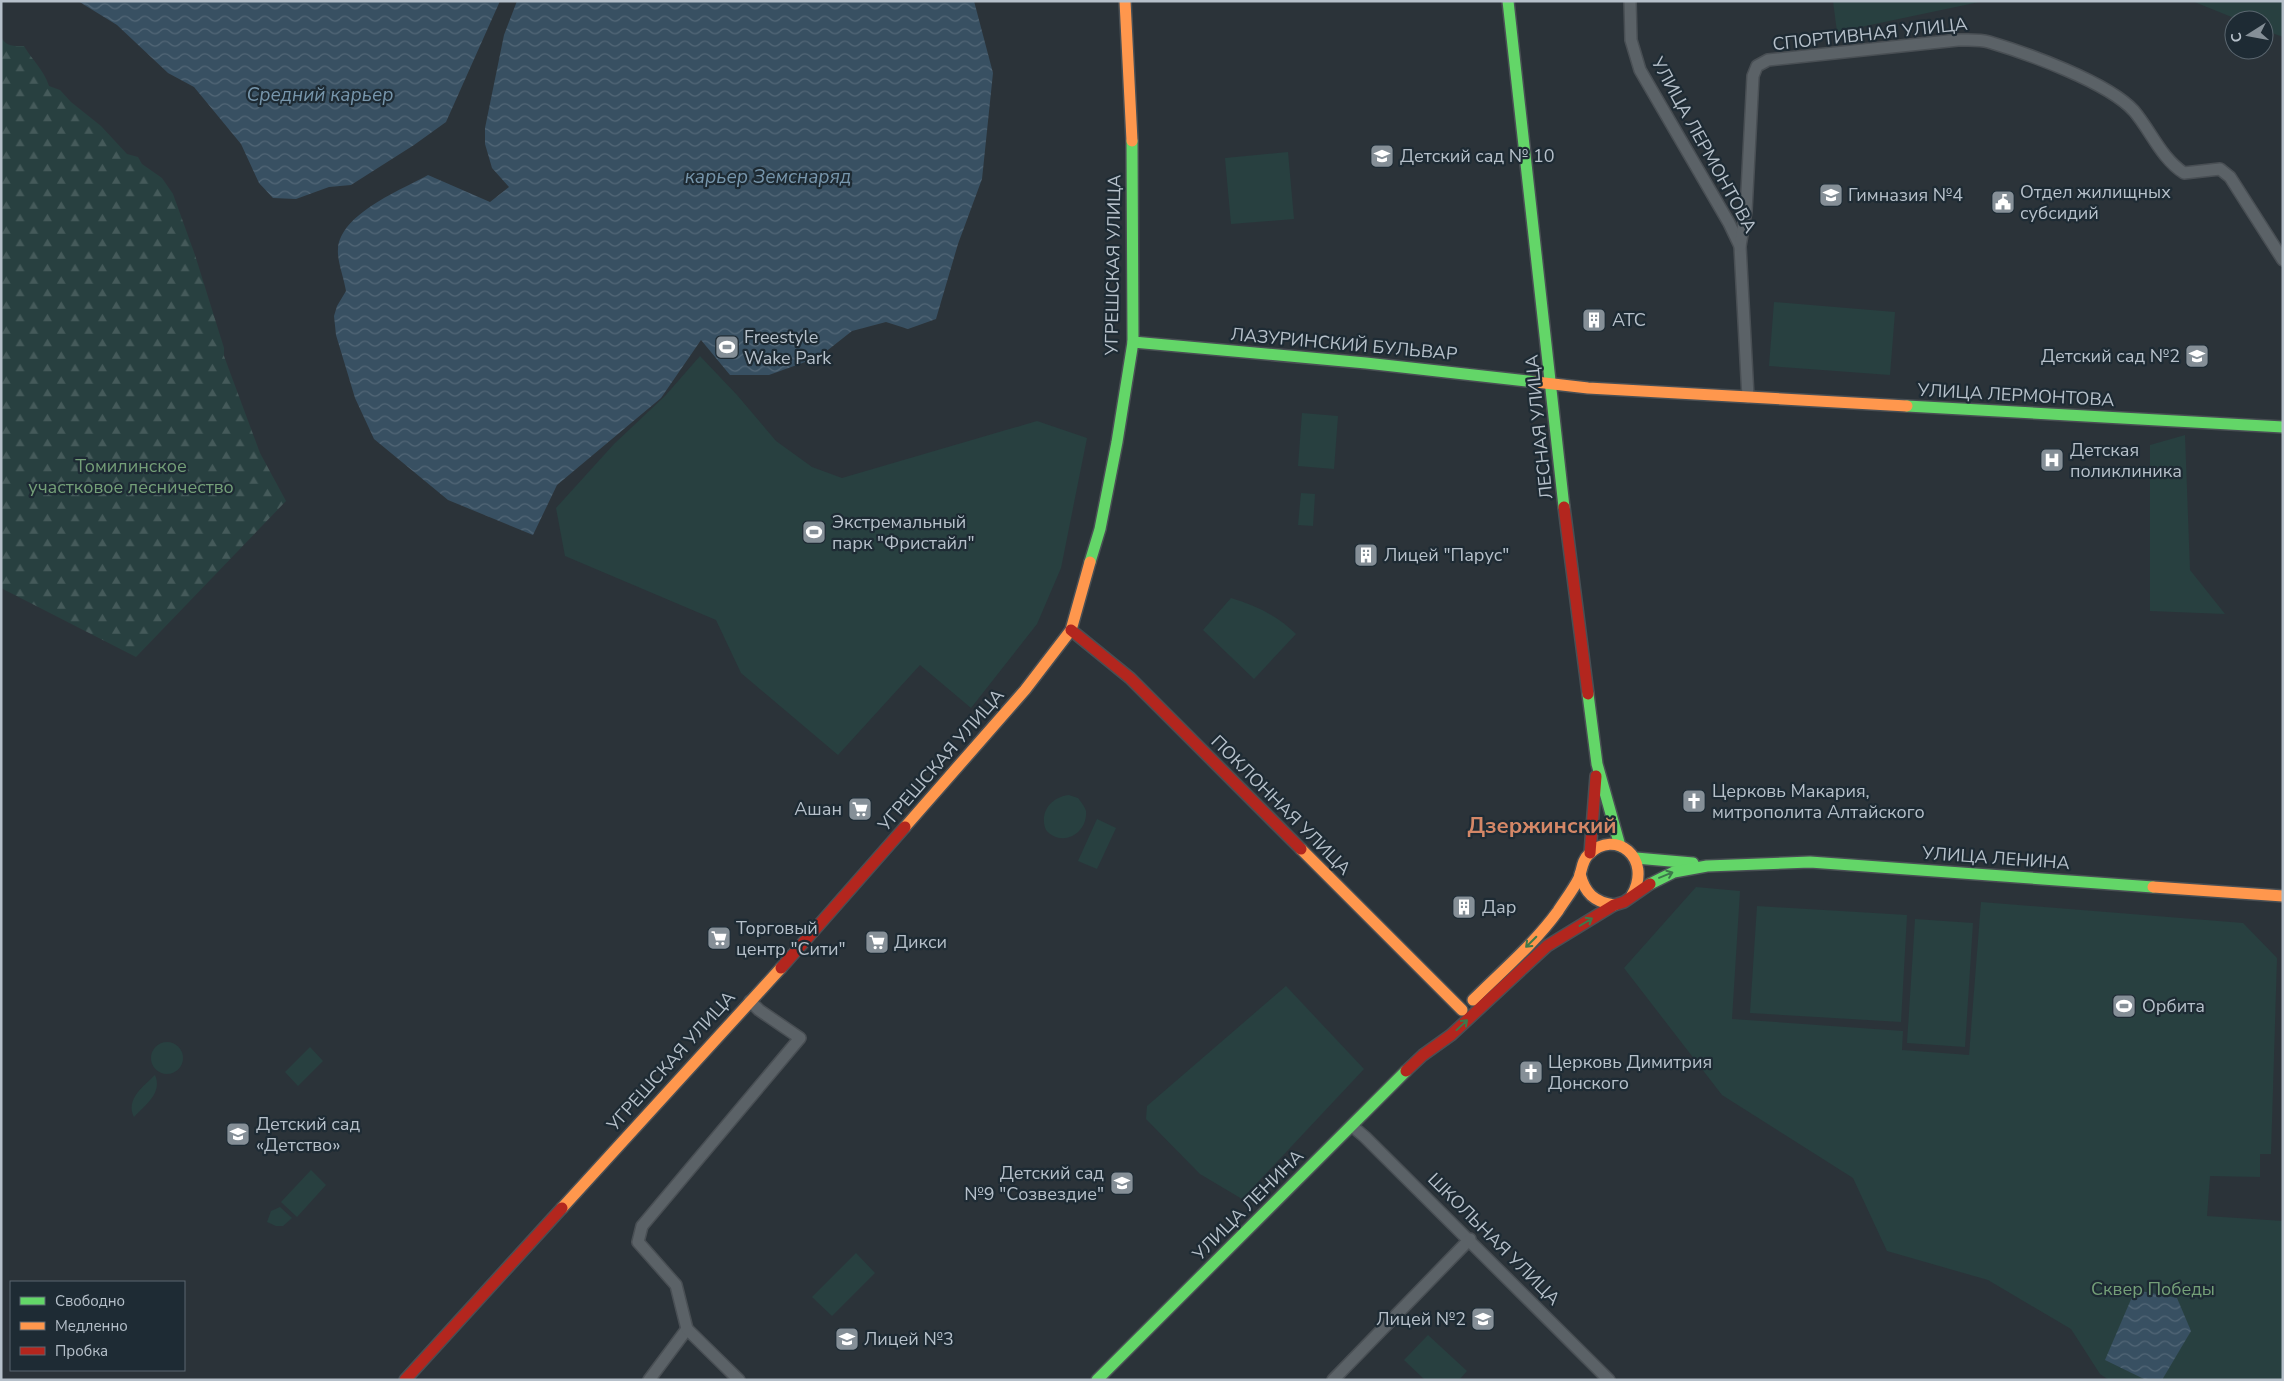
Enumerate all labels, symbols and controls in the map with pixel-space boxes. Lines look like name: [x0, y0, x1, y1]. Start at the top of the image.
north arrow: [2224, 10, 2274, 60]
street label: СПОРТИВНАЯ УЛИЦА: [1771, 12, 1969, 56]
text: С: [2226, 30, 2247, 44]
street label: УЛИЦА ЛЕРМОНТОВА: [1645, 52, 1762, 237]
water label: Средний карьер: [246, 82, 394, 108]
school or university icon: Детский сад № 10: [1369, 143, 1395, 169]
place label: Детский сад № 10: [1400, 144, 1555, 168]
water label: карьер Земснаряд: [685, 164, 851, 190]
street label: УГРЕШСКАЯ УЛИЦА: [1099, 174, 1127, 357]
place label: Отдел жилищных субсидий: [2020, 180, 2171, 225]
school or university icon: Гимназия №4: [1818, 182, 1844, 208]
place label: Гимназия №4: [1848, 183, 1963, 207]
public building icon: Отдел жилищных субсидий: [1990, 189, 2016, 215]
building icon: АТС: [1581, 307, 1607, 333]
place label: АТС: [1612, 308, 1646, 332]
street label: ЛАЗУРИНСКИЙ БУЛЬВАР: [1230, 322, 1458, 366]
place label: Freestyle Wake Park: [744, 325, 832, 370]
sports icon: Freestyle Wake Park: [714, 334, 740, 360]
school or university icon: Детский сад №2: [2184, 343, 2210, 369]
place label: Детский сад №2: [2041, 344, 2180, 368]
street label: ЛЕСНАЯ УЛИЦА: [1519, 354, 1559, 500]
street label: УЛИЦА ЛЕРМОНТОВА: [1916, 378, 2115, 412]
place label: Детская поликлиника: [2070, 438, 2182, 483]
hospital icon: Детская поликлиника: [2039, 447, 2065, 473]
park label: Томилинское участковое лесничество: [28, 454, 234, 499]
place label: Экстремальный парк "Фристайл": [832, 510, 975, 555]
sports icon: Экстремальный парк "Фристайл": [801, 519, 827, 545]
building icon: Лицей "Парус": [1353, 542, 1379, 568]
place label: Лицей "Парус": [1384, 543, 1509, 567]
street label: УГРЕШСКАЯ УЛИЦА: [872, 684, 1009, 837]
street label: ПОКЛОННАЯ УЛИЦА: [1206, 730, 1356, 880]
place label: Церковь Макария, митрополита Алтайского: [1712, 779, 1925, 824]
church icon: Церковь Макария, митрополита Алтайского: [1681, 788, 1707, 814]
supermarket icon: Ашан: [847, 796, 873, 822]
place label: Ашан: [794, 797, 842, 821]
district label: Дзержинский: [1467, 811, 1617, 841]
street label: УЛИЦА ЛЕНИНА: [1920, 841, 2071, 875]
one-way arrow: [1658, 870, 1673, 880]
building icon: Дар: [1451, 894, 1477, 920]
place label: Дар: [1482, 895, 1516, 919]
place label: Торговый центр "Сити": [736, 916, 846, 961]
one-way arrow: [1579, 916, 1593, 926]
supermarket icon: Торговый центр "Сити": [706, 925, 732, 951]
supermarket icon: Дикси: [864, 929, 890, 955]
place label: Дикси: [894, 930, 947, 954]
one-way arrow: [1525, 936, 1538, 948]
street label: УГРЕШСКАЯ УЛИЦА: [601, 986, 740, 1137]
sports icon: Орбита: [2111, 993, 2137, 1019]
place label: Орбита: [2142, 994, 2205, 1018]
one-way arrow: [1455, 1019, 1468, 1031]
place label: Церковь Димитрия Донского: [1548, 1050, 1712, 1095]
church icon: Церковь Димитрия Донского: [1518, 1059, 1544, 1085]
place label: Детский сад «Детство»: [256, 1112, 361, 1157]
school or university icon: Детский сад «Детство»: [225, 1121, 251, 1147]
street label: УЛИЦА ЛЕНИНА: [1187, 1144, 1309, 1266]
place label: Детский сад №9 "Созвездие": [964, 1161, 1104, 1206]
street label: ШКОЛЬНАЯ УЛИЦА: [1422, 1167, 1566, 1311]
school or university icon: Детский сад №9 "Созвездие": [1109, 1170, 1135, 1196]
park label: Сквер Победы: [2091, 1277, 2215, 1301]
legend: [10, 1281, 185, 1371]
text: Свободно: [55, 1291, 125, 1311]
school or university icon: Лицей №2: [1470, 1306, 1496, 1332]
place label: Лицей №2: [1376, 1307, 1466, 1331]
text: Медленно: [55, 1316, 128, 1336]
school or university icon: Лицей №3: [834, 1326, 860, 1352]
place label: Лицей №3: [864, 1327, 954, 1351]
text: Пробка: [55, 1341, 108, 1361]

